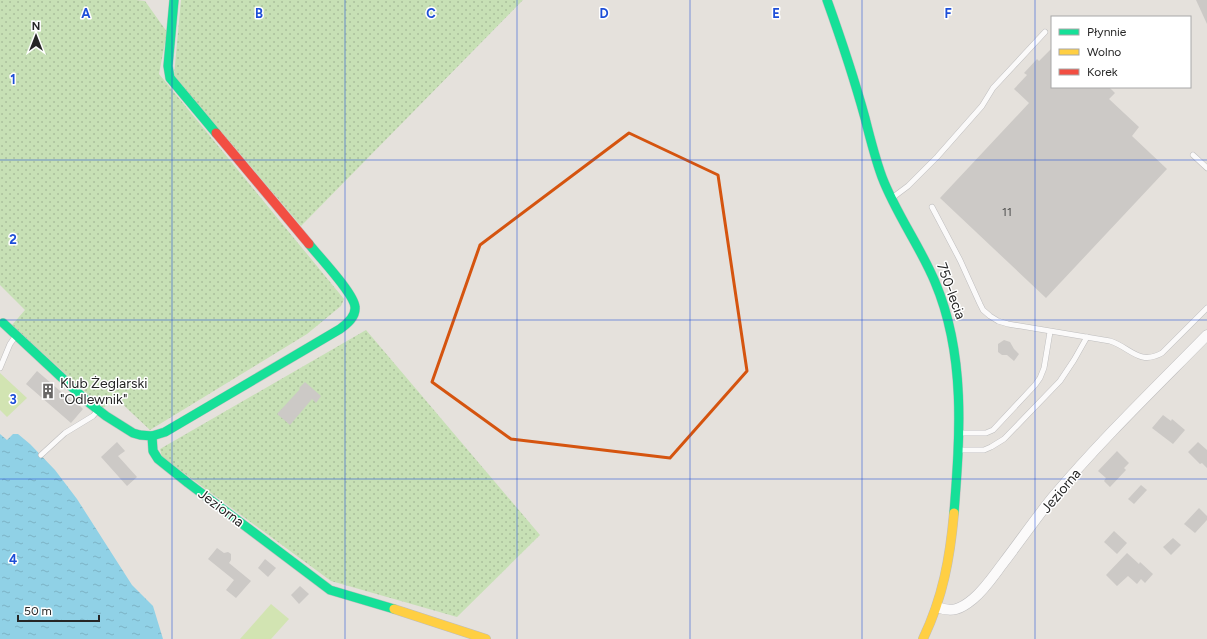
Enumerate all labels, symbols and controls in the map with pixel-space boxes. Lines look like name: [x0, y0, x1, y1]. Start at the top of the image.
text: A: [81, 6, 91, 21]
text: B: [255, 6, 263, 21]
text: C: [426, 6, 436, 21]
text: D: [599, 6, 609, 21]
text: E: [772, 6, 780, 21]
text: F: [944, 6, 952, 21]
north arrow: [16, 16, 56, 56]
legend: [1051, 16, 1191, 88]
text: N: [32, 20, 40, 33]
text: Płynnie: [1087, 25, 1127, 39]
text: Wolno: [1087, 45, 1121, 59]
text: Korek: [1087, 65, 1118, 79]
text: 1: [10, 72, 16, 87]
house number: 11: [1002, 205, 1012, 219]
text: 2: [9, 232, 17, 247]
street label: 750-lecia: [933, 260, 969, 322]
place label: Klub Żeglarski "Odlewnik": [60, 375, 147, 408]
building icon: Klub Żeglarski "Odlewnik": [39, 382, 57, 400]
text: 3: [9, 392, 17, 407]
street label: Jeziorna: [1038, 465, 1084, 517]
street label: Jeziorna: [195, 485, 247, 531]
text: 4: [9, 552, 17, 567]
scale bar: [18, 597, 99, 623]
text: 50 m: [24, 604, 52, 618]

